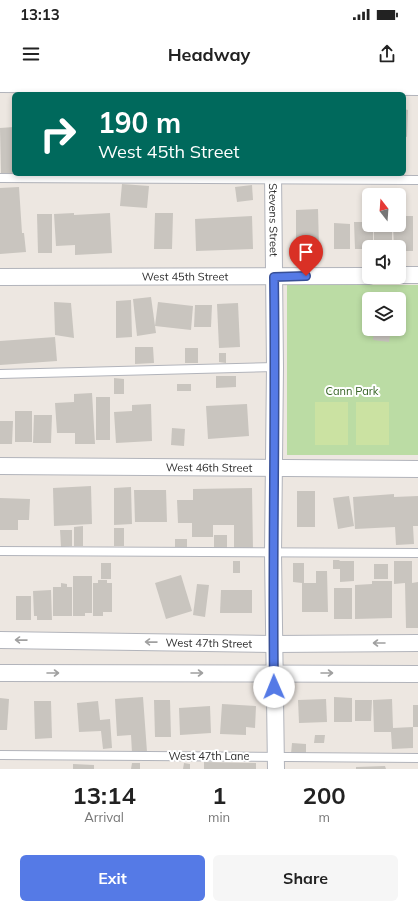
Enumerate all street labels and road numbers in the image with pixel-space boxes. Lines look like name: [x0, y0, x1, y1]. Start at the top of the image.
street label: Stevens Street: [266, 183, 281, 257]
street label: West 45th Street: [142, 269, 228, 284]
street label: West 46th Street: [166, 460, 252, 475]
street label: West 47th Street: [166, 635, 253, 651]
street label: West 47th Lane: [168, 749, 250, 763]

